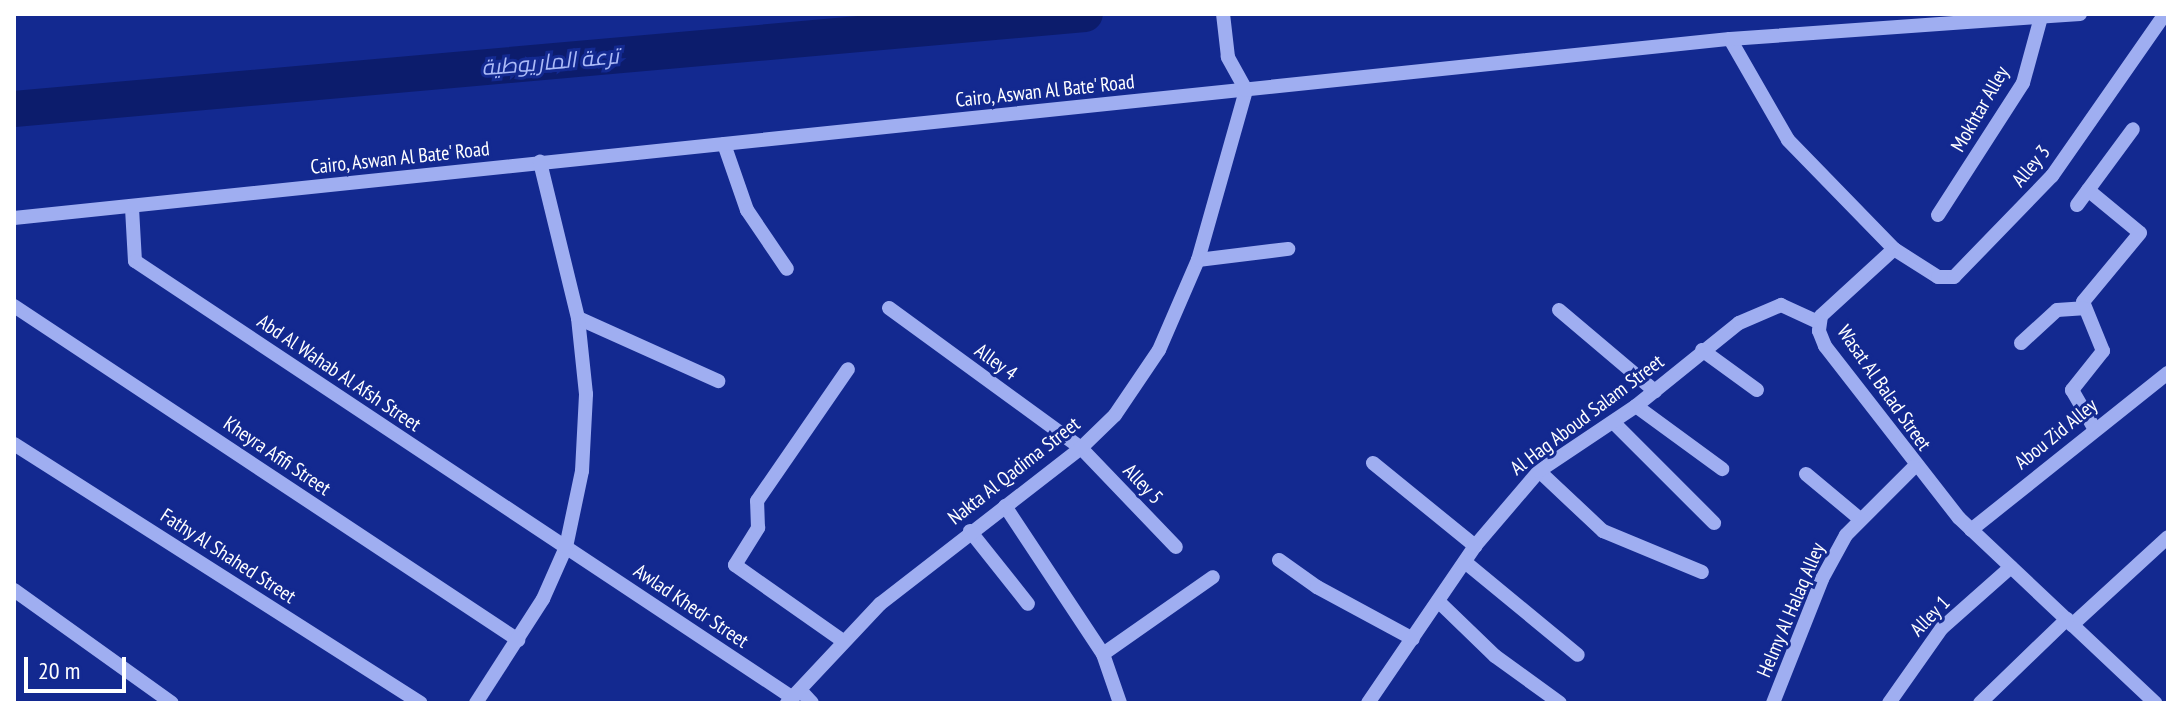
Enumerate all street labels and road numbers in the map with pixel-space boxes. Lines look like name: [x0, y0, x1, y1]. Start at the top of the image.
street label: Mokhtar Alley: [1946, 62, 2014, 156]
street label: Cairo, Aswan Al Bate' Road: [953, 69, 1137, 113]
street label: Cairo, Aswan Al Bate' Road: [308, 136, 492, 180]
street label: Alley 3: [2007, 140, 2055, 192]
street label: Abd Al Wahab Al Afsh Street: [252, 309, 426, 437]
street label: Wasat Al Balad Street: [1832, 320, 1936, 456]
street label: Alley 4: [970, 338, 1022, 386]
street label: Al Hag Aboud Salam Street: [1505, 349, 1669, 481]
street label: Abou Zid Alley: [2010, 393, 2102, 475]
street label: Kheyra Afifi Street: [219, 411, 335, 501]
street label: Nakta Al Qadima Street: [943, 412, 1085, 530]
street label: Alley 5: [1118, 459, 1168, 509]
street label: Fathy Al Shahed Street: [155, 503, 301, 609]
street label: Helmy Al Halaq Alley: [1752, 538, 1830, 682]
street label: Awlad Khedr Street: [629, 559, 753, 653]
street label: Alley 1: [1905, 591, 1955, 641]

